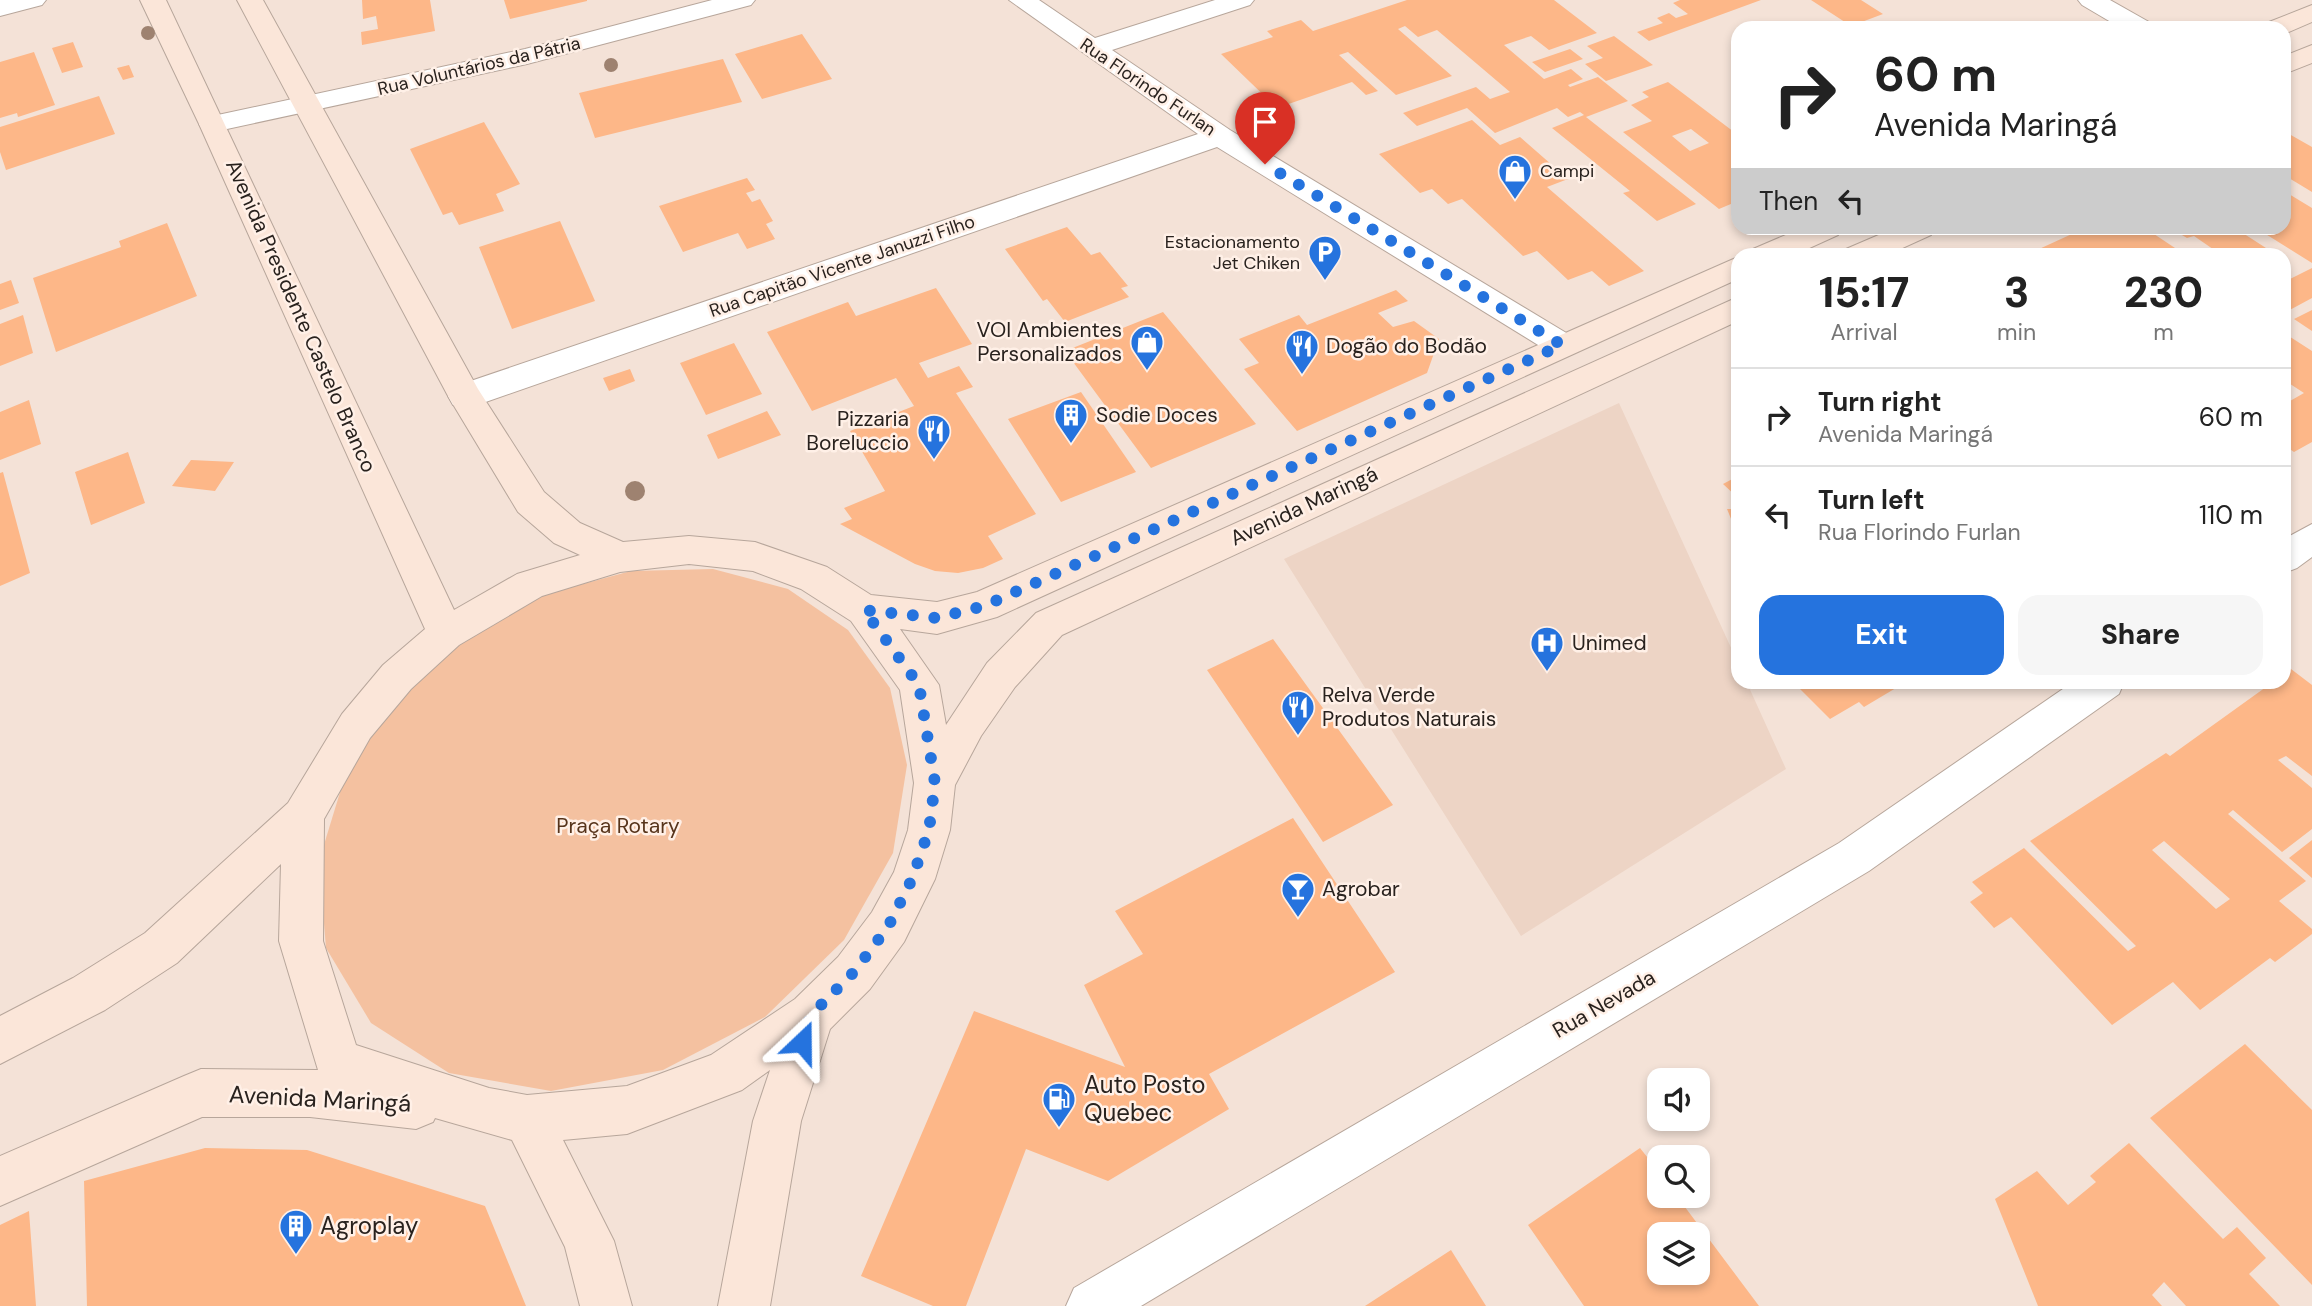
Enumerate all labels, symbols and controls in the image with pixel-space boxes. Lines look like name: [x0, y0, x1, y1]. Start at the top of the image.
street label: Rua Voluntários da Pátria: [375, 31, 583, 101]
street label: Rua Florindo Furlan: [1075, 33, 1221, 141]
text: 60 m: [1874, 42, 1997, 106]
icon: right: [1759, 49, 1850, 140]
pin: [1235, 92, 1295, 164]
icon: arrive: [1246, 103, 1284, 141]
text: Avenida Maringá: [1874, 104, 2117, 146]
shop icon: Campi: [1496, 152, 1534, 201]
street label: Avenida Presidente Castelo Branco: [219, 155, 383, 477]
place label: Campi: [1540, 159, 1594, 183]
icon: left: [1832, 182, 1870, 220]
text: Then: [1759, 184, 1818, 218]
street label: Rua Capitão Vicente Januzzi Filho: [706, 209, 978, 323]
place label: Estacionamento Jet Chiken: [1165, 230, 1300, 275]
parking icon: Estacionamento Jet Chiken: [1306, 233, 1344, 282]
text: 15:17: [1819, 265, 1909, 320]
text: 3: [2004, 265, 2029, 320]
text: 230: [2124, 265, 2203, 320]
place label: VOI Ambientes Personalizados: [977, 316, 1122, 368]
text: Arrival: [1831, 317, 1898, 347]
text: min: [1997, 317, 2036, 347]
text: m: [2153, 317, 2174, 347]
shop icon: VOI Ambientes Personalizados: [1128, 323, 1166, 372]
restaurant icon: Dogão do Bodão: [1283, 327, 1321, 376]
place label: Dogão do Bodão: [1326, 332, 1487, 360]
text: Turn right: [1818, 385, 1942, 419]
building icon: Sodie Doces: [1052, 396, 1090, 445]
icon: right: [1759, 398, 1797, 436]
text: 60 m: [2199, 400, 2263, 434]
place label: Sodie Doces: [1096, 401, 1218, 429]
place label: Pizzaria Boreluccio: [806, 405, 909, 457]
restaurant icon: Pizzaria Boreluccio: [915, 412, 953, 461]
text: Avenida Maringá: [1818, 419, 1993, 449]
street label: Avenida Maringá: [1226, 460, 1382, 552]
text: Turn left: [1818, 483, 1925, 517]
icon: left: [1759, 496, 1797, 534]
text: 110 m: [2199, 498, 2263, 532]
text: Rua Florindo Furlan: [1818, 517, 2021, 547]
button: Exit: [1759, 595, 2004, 675]
button: Share: [2018, 595, 2263, 675]
hospital icon: Unimed: [1528, 624, 1566, 673]
place label: Unimed: [1572, 629, 1647, 657]
place label: Relva Verde Produtos Naturais: [1322, 681, 1496, 733]
restaurant icon: Relva Verde Produtos Naturais: [1279, 688, 1317, 737]
park label: Praça Rotary: [556, 812, 680, 840]
bar icon: Agrobar: [1279, 870, 1317, 919]
place label: Agrobar: [1322, 875, 1400, 903]
street label: Rua Nevada: [1548, 963, 1660, 1045]
position arrow: [765, 1005, 839, 1079]
map controls: [1647, 1068, 1710, 1285]
button: sound: [1647, 1068, 1710, 1131]
place label: Auto Posto Quebec: [1084, 1069, 1205, 1128]
street label: Avenida Maringá: [228, 1078, 412, 1119]
fuel station icon: Auto Posto Quebec: [1040, 1080, 1078, 1129]
button: search: [1647, 1145, 1710, 1208]
building icon: Agroplay: [277, 1207, 315, 1256]
place label: Agroplay: [320, 1210, 418, 1241]
button: layers: [1647, 1222, 1710, 1285]

